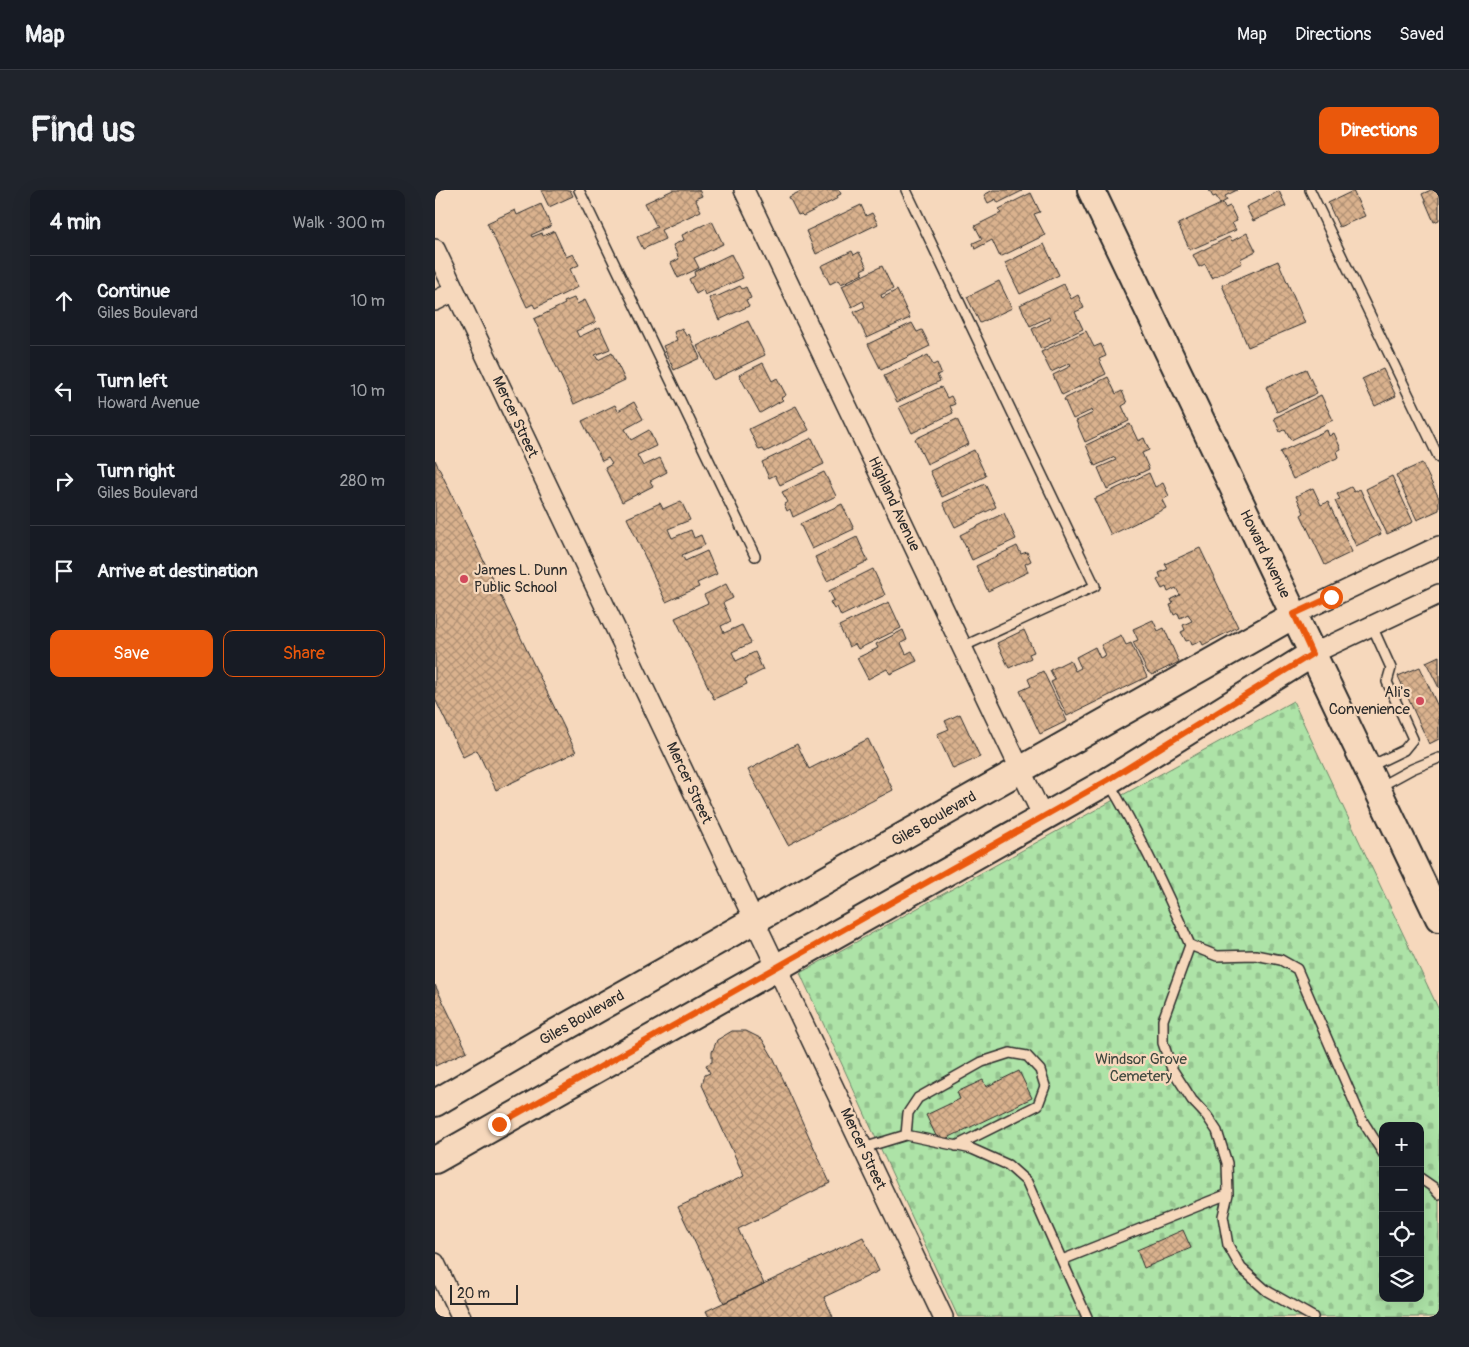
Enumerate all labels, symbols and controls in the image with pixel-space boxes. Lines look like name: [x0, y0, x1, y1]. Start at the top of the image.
text: Map: [25, 20, 65, 49]
text: Map: [1237, 23, 1267, 46]
text: Directions: [1295, 23, 1371, 46]
text: Saved: [1399, 23, 1444, 46]
button: Directions: [1319, 107, 1439, 154]
text: Find us: [30, 108, 135, 152]
text: 4 min: [50, 209, 101, 236]
text: Walk · 300 m: [293, 213, 385, 233]
text: Continue: [97, 279, 170, 303]
icon: ahead: [50, 287, 78, 315]
text: 10 m: [350, 291, 385, 311]
text: Giles Boulevard: [97, 303, 198, 323]
text: Turn left: [97, 369, 167, 393]
street label: Mercer Street: [488, 373, 543, 462]
icon: left: [50, 377, 78, 405]
text: 10 m: [350, 381, 385, 401]
text: Howard Avenue: [97, 393, 200, 413]
street label: Highland Avenue: [864, 454, 924, 555]
text: Turn right: [97, 459, 175, 483]
icon: right: [50, 467, 78, 495]
text: 280 m: [339, 471, 385, 491]
text: Giles Boulevard: [97, 483, 198, 503]
street label: Howard Avenue: [1235, 507, 1295, 602]
icon: arrive: [50, 557, 78, 585]
text: Arrive at destination: [97, 559, 258, 583]
place label: James L. Dunn Public School: [474, 561, 567, 597]
marker: James L. Dunn Public School: [458, 573, 470, 585]
route start: [1320, 586, 1343, 609]
button: Save: [50, 630, 213, 677]
button: Share: [223, 630, 385, 677]
place label: Ali's Convenience: [1329, 683, 1411, 719]
marker: Ali's Convenience: [1414, 695, 1426, 707]
street label: Mercer Street: [662, 739, 717, 828]
street label: Giles Boulevard: [888, 787, 980, 851]
street label: Giles Boulevard: [536, 986, 628, 1050]
park label: Windsor Grove Cemetery: [1095, 1050, 1187, 1086]
street label: Mercer Street: [836, 1105, 891, 1194]
route end: [488, 1113, 511, 1136]
map controls: [1379, 1122, 1424, 1302]
button: +: [1379, 1122, 1424, 1167]
button: −: [1379, 1167, 1424, 1212]
button: locate: [1379, 1212, 1424, 1257]
button: layers: [1379, 1257, 1424, 1302]
scale bar: [450, 1282, 517, 1305]
text: 20 m: [457, 1285, 490, 1302]

